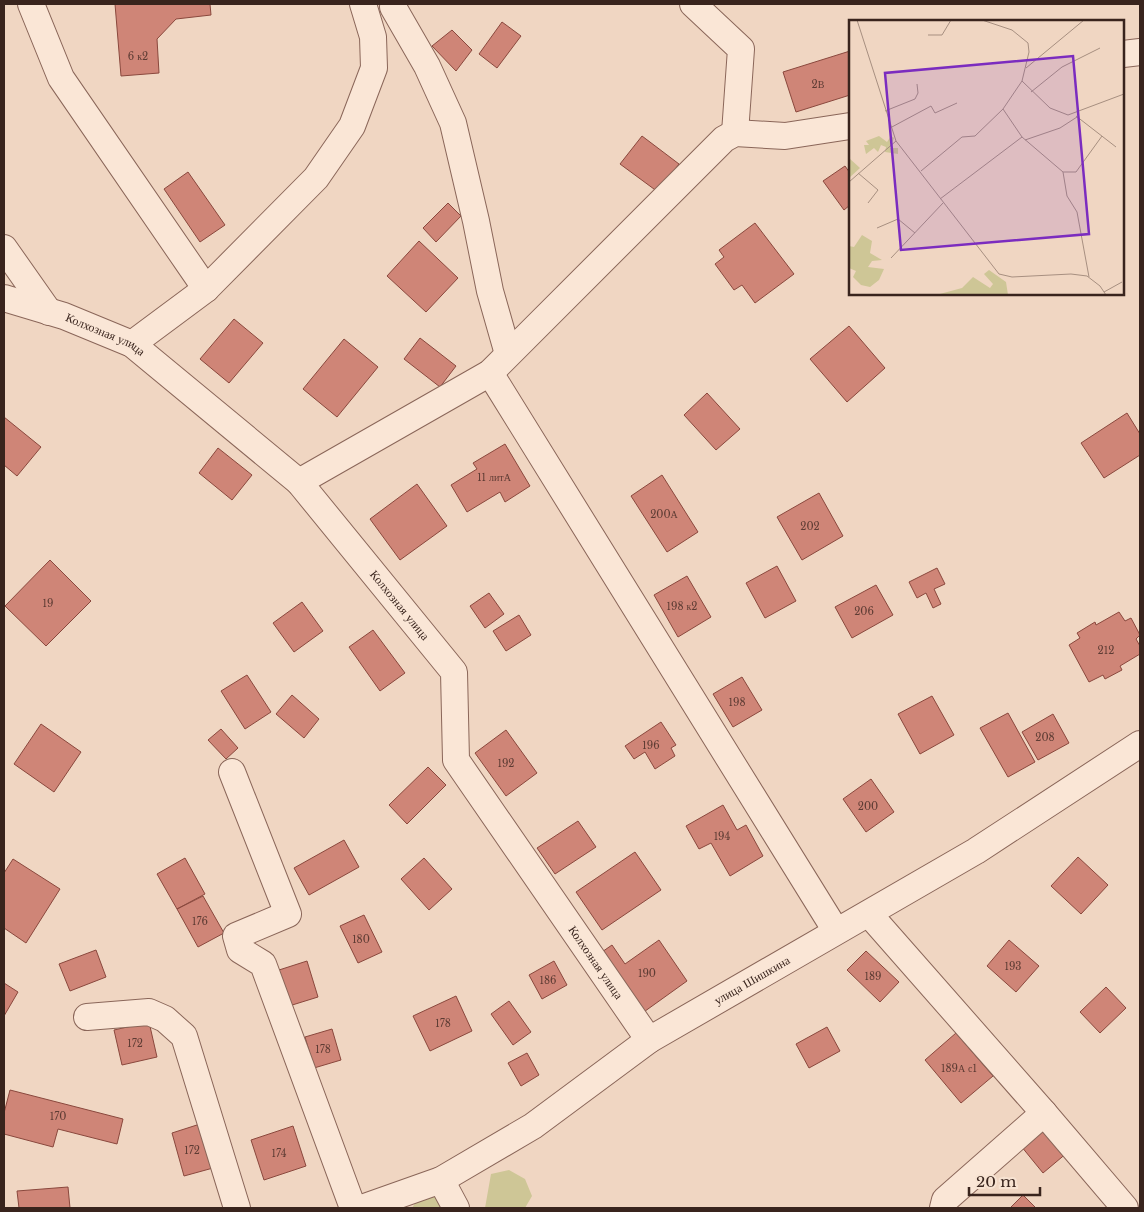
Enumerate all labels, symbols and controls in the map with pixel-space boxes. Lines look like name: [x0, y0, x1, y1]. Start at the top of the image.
inset map: [849, 20, 1124, 295]
house number: 6 к2: [128, 50, 148, 63]
house number: 2В: [812, 78, 825, 91]
street label: Колхозная улица: [64, 310, 149, 359]
house number: 11 литА: [477, 471, 512, 484]
house number: 200А: [650, 508, 679, 521]
house number: 202: [800, 520, 820, 533]
street label: Колхозная улица: [367, 567, 433, 644]
house number: 19: [43, 597, 53, 610]
house number: 198 к2: [667, 600, 697, 613]
house number: 206: [854, 605, 874, 618]
house number: 212: [1098, 644, 1114, 657]
house number: 198: [729, 696, 745, 709]
house number: 208: [1035, 731, 1055, 744]
house number: 196: [642, 739, 660, 752]
house number: 192: [497, 757, 515, 770]
house number: 200: [858, 800, 878, 813]
house number: 194: [714, 830, 731, 843]
house number: 176: [192, 915, 208, 928]
street label: Колхозная улица: [565, 923, 627, 1002]
house number: 180: [352, 933, 370, 946]
street label: улица Шишкина: [711, 952, 793, 1008]
house number: 193: [1004, 960, 1022, 973]
house number: 190: [638, 967, 656, 980]
house number: 189: [865, 970, 881, 983]
house number: 186: [540, 974, 556, 987]
house number: 178: [435, 1017, 451, 1030]
house number: 172: [127, 1037, 143, 1050]
house number: 178: [315, 1043, 331, 1056]
house number: 189А с1: [941, 1062, 977, 1075]
house number: 170: [50, 1110, 66, 1123]
house number: 172: [184, 1144, 200, 1157]
house number: 174: [271, 1147, 287, 1160]
scale bar: [969, 1164, 1040, 1196]
text: 20 m: [976, 1172, 1016, 1191]

